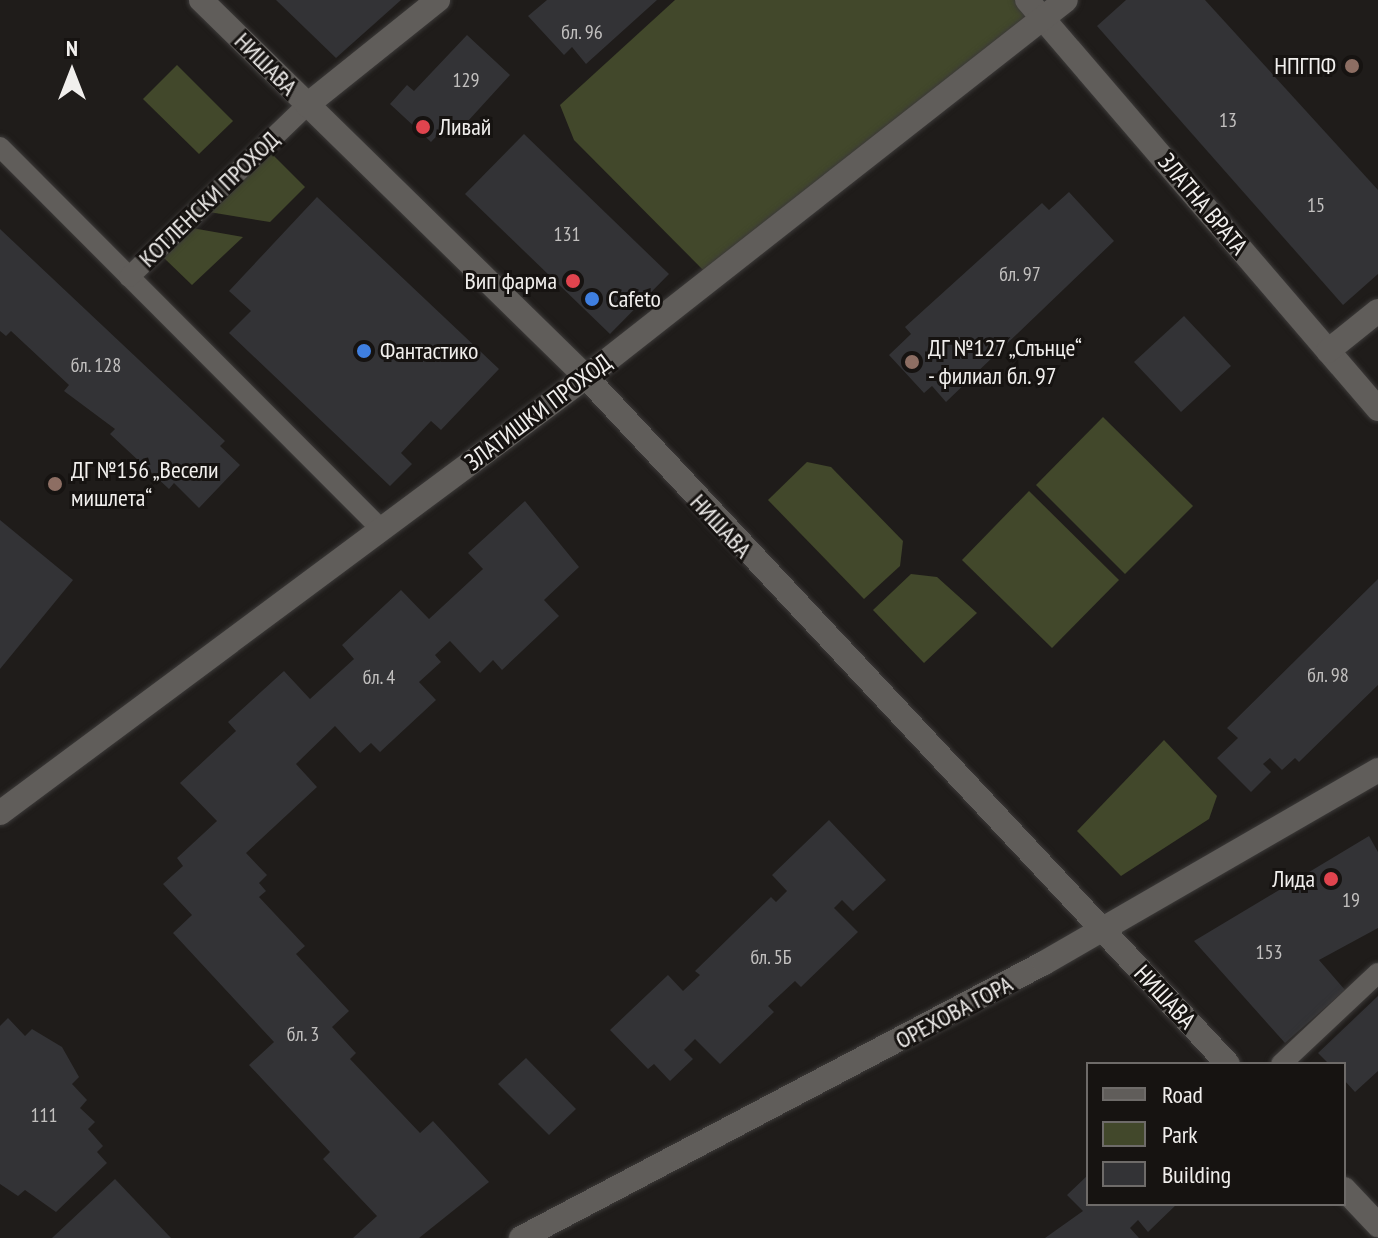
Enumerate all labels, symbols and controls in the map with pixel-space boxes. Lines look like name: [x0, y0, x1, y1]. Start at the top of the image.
house number: бл. 96: [561, 20, 603, 44]
street label: НИШАВА: [229, 27, 303, 101]
north arrow: [32, 32, 112, 112]
text: N: [66, 34, 78, 62]
place label: НПГПФ: [1274, 52, 1336, 80]
marker: НПГПФ: [1343, 57, 1361, 75]
house number: 129: [453, 68, 479, 92]
house number: 13: [1219, 108, 1237, 132]
place label: Ливай: [439, 113, 491, 141]
marker: Ливай: [414, 118, 432, 136]
street label: КОТЛЕНСКИ ПРОХОД: [133, 125, 285, 273]
street label: ЗЛАТНА ВРАТА: [1152, 147, 1254, 261]
house number: 15: [1307, 193, 1325, 217]
house number: 131: [554, 222, 580, 246]
house number: бл. 97: [999, 262, 1041, 286]
place label: Вип фарма: [464, 267, 557, 295]
marker: Вип фарма: [564, 272, 582, 290]
place label: Cafeto: [608, 285, 661, 313]
marker: Cafeto: [583, 290, 601, 308]
place label: ДГ №127 „Слънце“ - филиал бл. 97: [928, 334, 1085, 390]
place label: Фантастико: [380, 337, 478, 365]
marker: Фантастико: [355, 342, 373, 360]
street label: ЗЛАТИШКИ ПРОХОД: [459, 348, 617, 476]
house number: бл. 128: [70, 353, 122, 377]
marker: ДГ №127 „Слънце“ - филиал бл. 97: [903, 353, 921, 371]
place label: ДГ №156 „Весели мишлета“: [71, 456, 221, 512]
marker: ДГ №156 „Весели мишлета“: [46, 475, 64, 493]
street label: НИШАВА: [684, 488, 758, 564]
house number: бл. 98: [1307, 663, 1349, 687]
house number: бл. 4: [362, 665, 396, 689]
place label: Лида: [1272, 865, 1315, 893]
marker: Лида: [1322, 870, 1340, 888]
house number: 19: [1342, 888, 1360, 912]
house number: 153: [1256, 940, 1282, 964]
house number: бл. 5Б: [750, 945, 792, 969]
street label: НИШАВА: [1128, 959, 1202, 1035]
street label: ОРЕХОВА ГОРА: [890, 969, 1018, 1055]
house number: бл. 3: [286, 1022, 320, 1046]
legend: [1086, 1062, 1346, 1206]
text: Road: [1162, 1079, 1203, 1110]
house number: 111: [31, 1103, 57, 1127]
text: Park: [1162, 1119, 1198, 1150]
text: Building: [1162, 1159, 1231, 1190]

